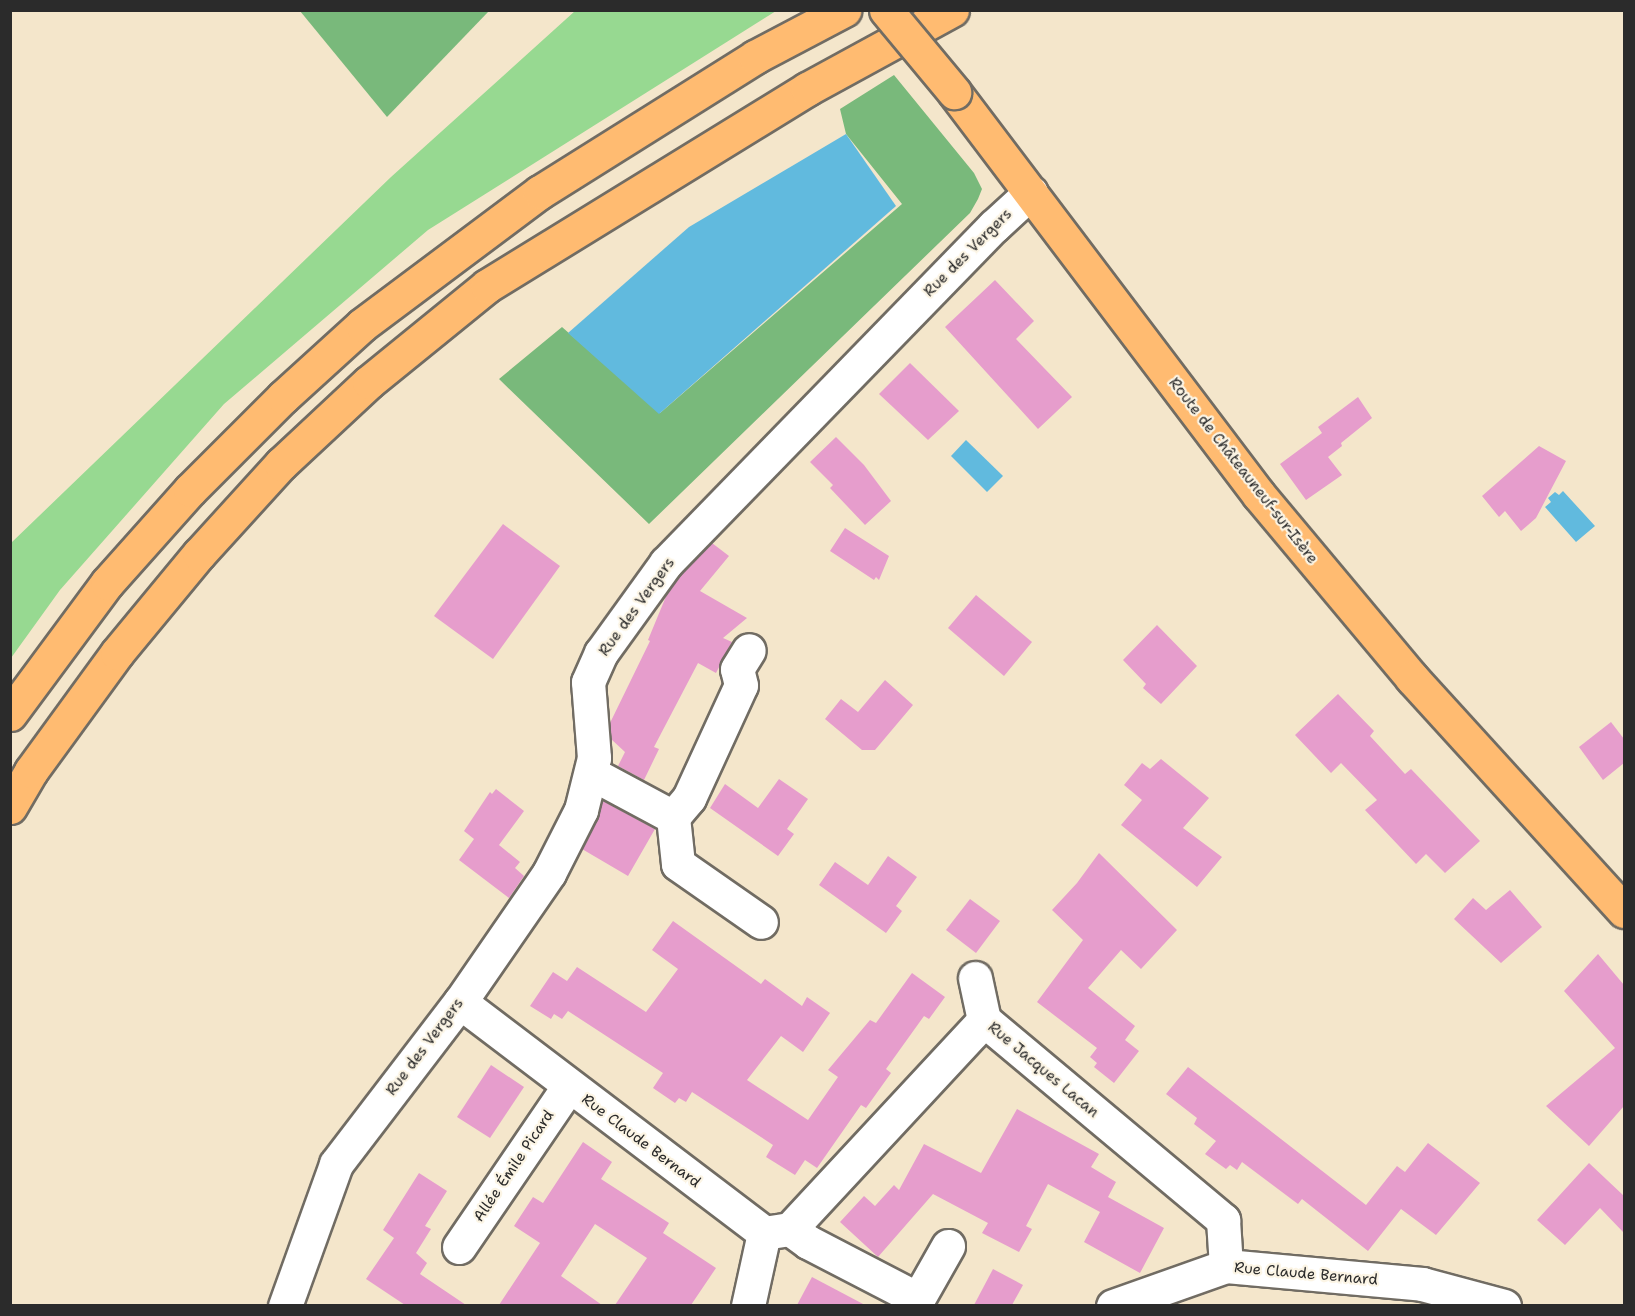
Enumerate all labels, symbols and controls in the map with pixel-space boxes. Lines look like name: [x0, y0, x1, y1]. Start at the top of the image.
street label: Rue des Vergers: [920, 205, 1016, 301]
street label: Route de Châteauneuf-sur-Isère: [1165, 374, 1321, 568]
street label: Rue des Vergers: [595, 554, 679, 660]
street label: Rue des Vergers: [383, 995, 467, 1099]
street label: Rue Jacques Lacan: [984, 1018, 1102, 1122]
street label: Rue Claude Bernard: [578, 1090, 704, 1192]
street label: Allée Émile Picard: [470, 1107, 558, 1225]
street label: Rue Claude Bernard: [1233, 1259, 1379, 1289]

